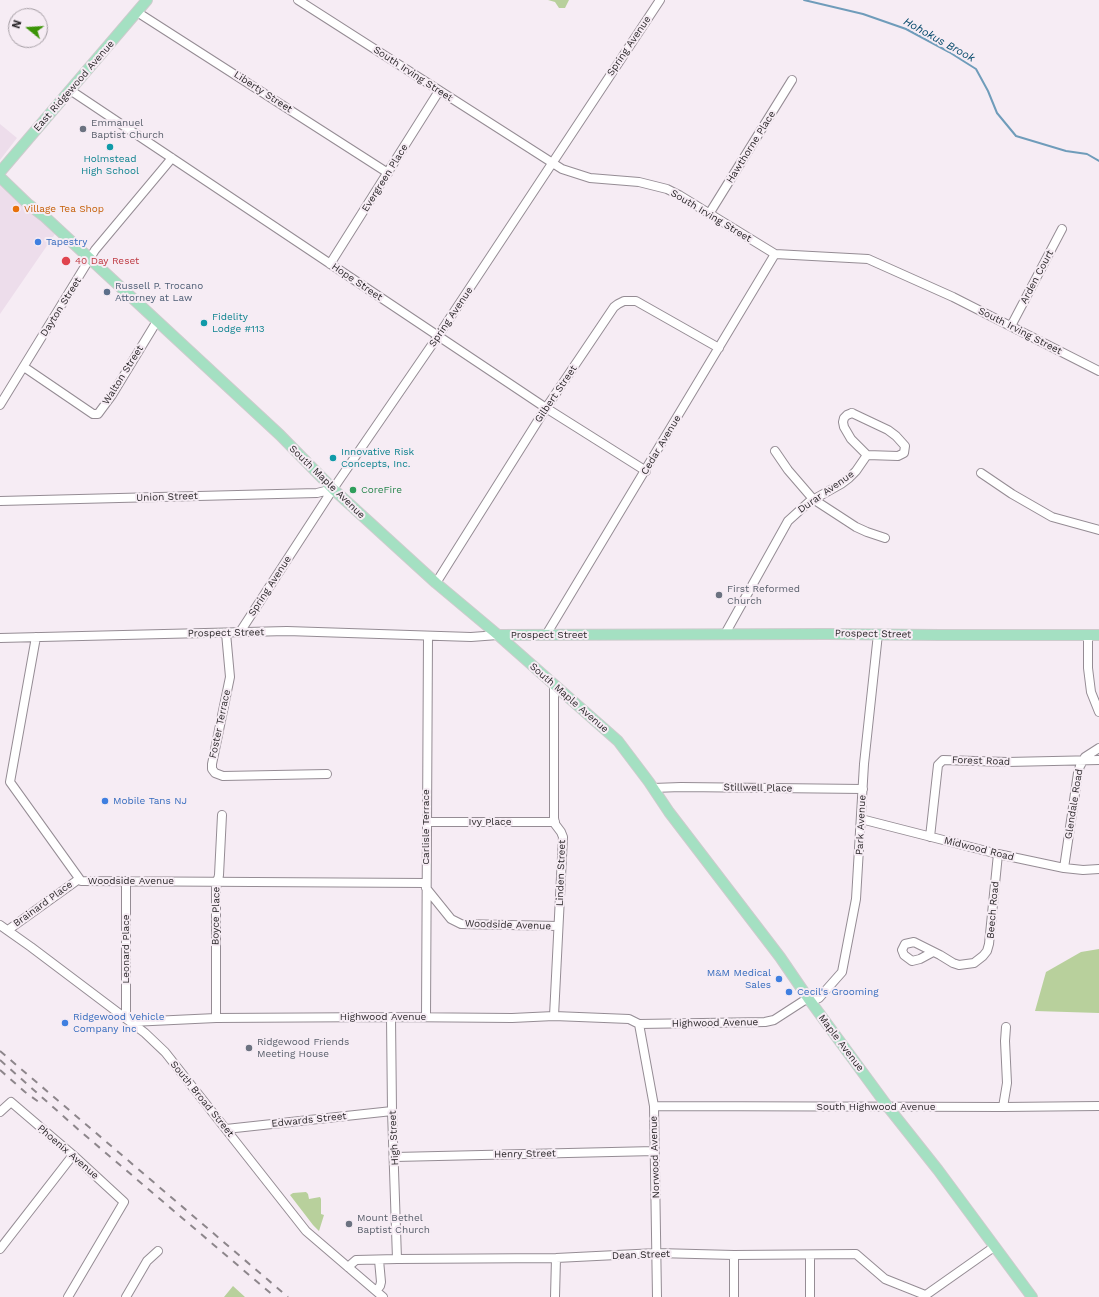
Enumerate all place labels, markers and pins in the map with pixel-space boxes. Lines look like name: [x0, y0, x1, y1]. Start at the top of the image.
place label: Emmanuel Baptist Church: [91, 117, 164, 140]
marker: Emmanuel Baptist Church: [78, 124, 88, 134]
marker: Holmstead High School: [105, 142, 115, 152]
place label: Holmstead High School: [81, 153, 139, 176]
place label: Village Tea Shop: [24, 203, 104, 215]
marker: Village Tea Shop: [11, 204, 21, 214]
place label: Tapestry: [46, 236, 87, 248]
marker: Tapestry: [33, 237, 43, 247]
marker: 40 Day Reset: [60, 255, 72, 267]
place label: 40 Day Reset: [75, 255, 139, 267]
place label: Russell P. Trocano Attorney at Law: [115, 280, 203, 304]
marker: Russell P. Trocano Attorney at Law: [102, 287, 112, 297]
place label: Fidelity Lodge #113: [212, 311, 265, 334]
marker: Fidelity Lodge #113: [199, 318, 209, 328]
place label: Innovative Risk Concepts, Inc.: [341, 446, 414, 470]
marker: Innovative Risk Concepts, Inc.: [328, 453, 338, 463]
place label: CoreFire: [361, 484, 402, 496]
marker: CoreFire: [348, 485, 358, 495]
place label: First Reformed Church: [727, 583, 800, 606]
marker: First Reformed Church: [714, 590, 724, 600]
place label: Mobile Tans NJ: [113, 795, 187, 807]
marker: Mobile Tans NJ: [100, 796, 110, 806]
place label: M&M Medical Sales: [707, 967, 771, 990]
marker: M&M Medical Sales: [774, 974, 784, 984]
place label: Cecil's Grooming: [797, 986, 878, 998]
marker: Cecil's Grooming: [784, 987, 794, 997]
place label: Ridgewood Vehicle Company Inc: [73, 1011, 164, 1034]
marker: Ridgewood Vehicle Company Inc: [60, 1018, 70, 1028]
place label: Ridgewood Friends Meeting House: [257, 1036, 349, 1060]
marker: Ridgewood Friends Meeting House: [244, 1043, 254, 1053]
place label: Mount Bethel Baptist Church: [357, 1212, 430, 1236]
marker: Mount Bethel Baptist Church: [344, 1219, 354, 1229]

